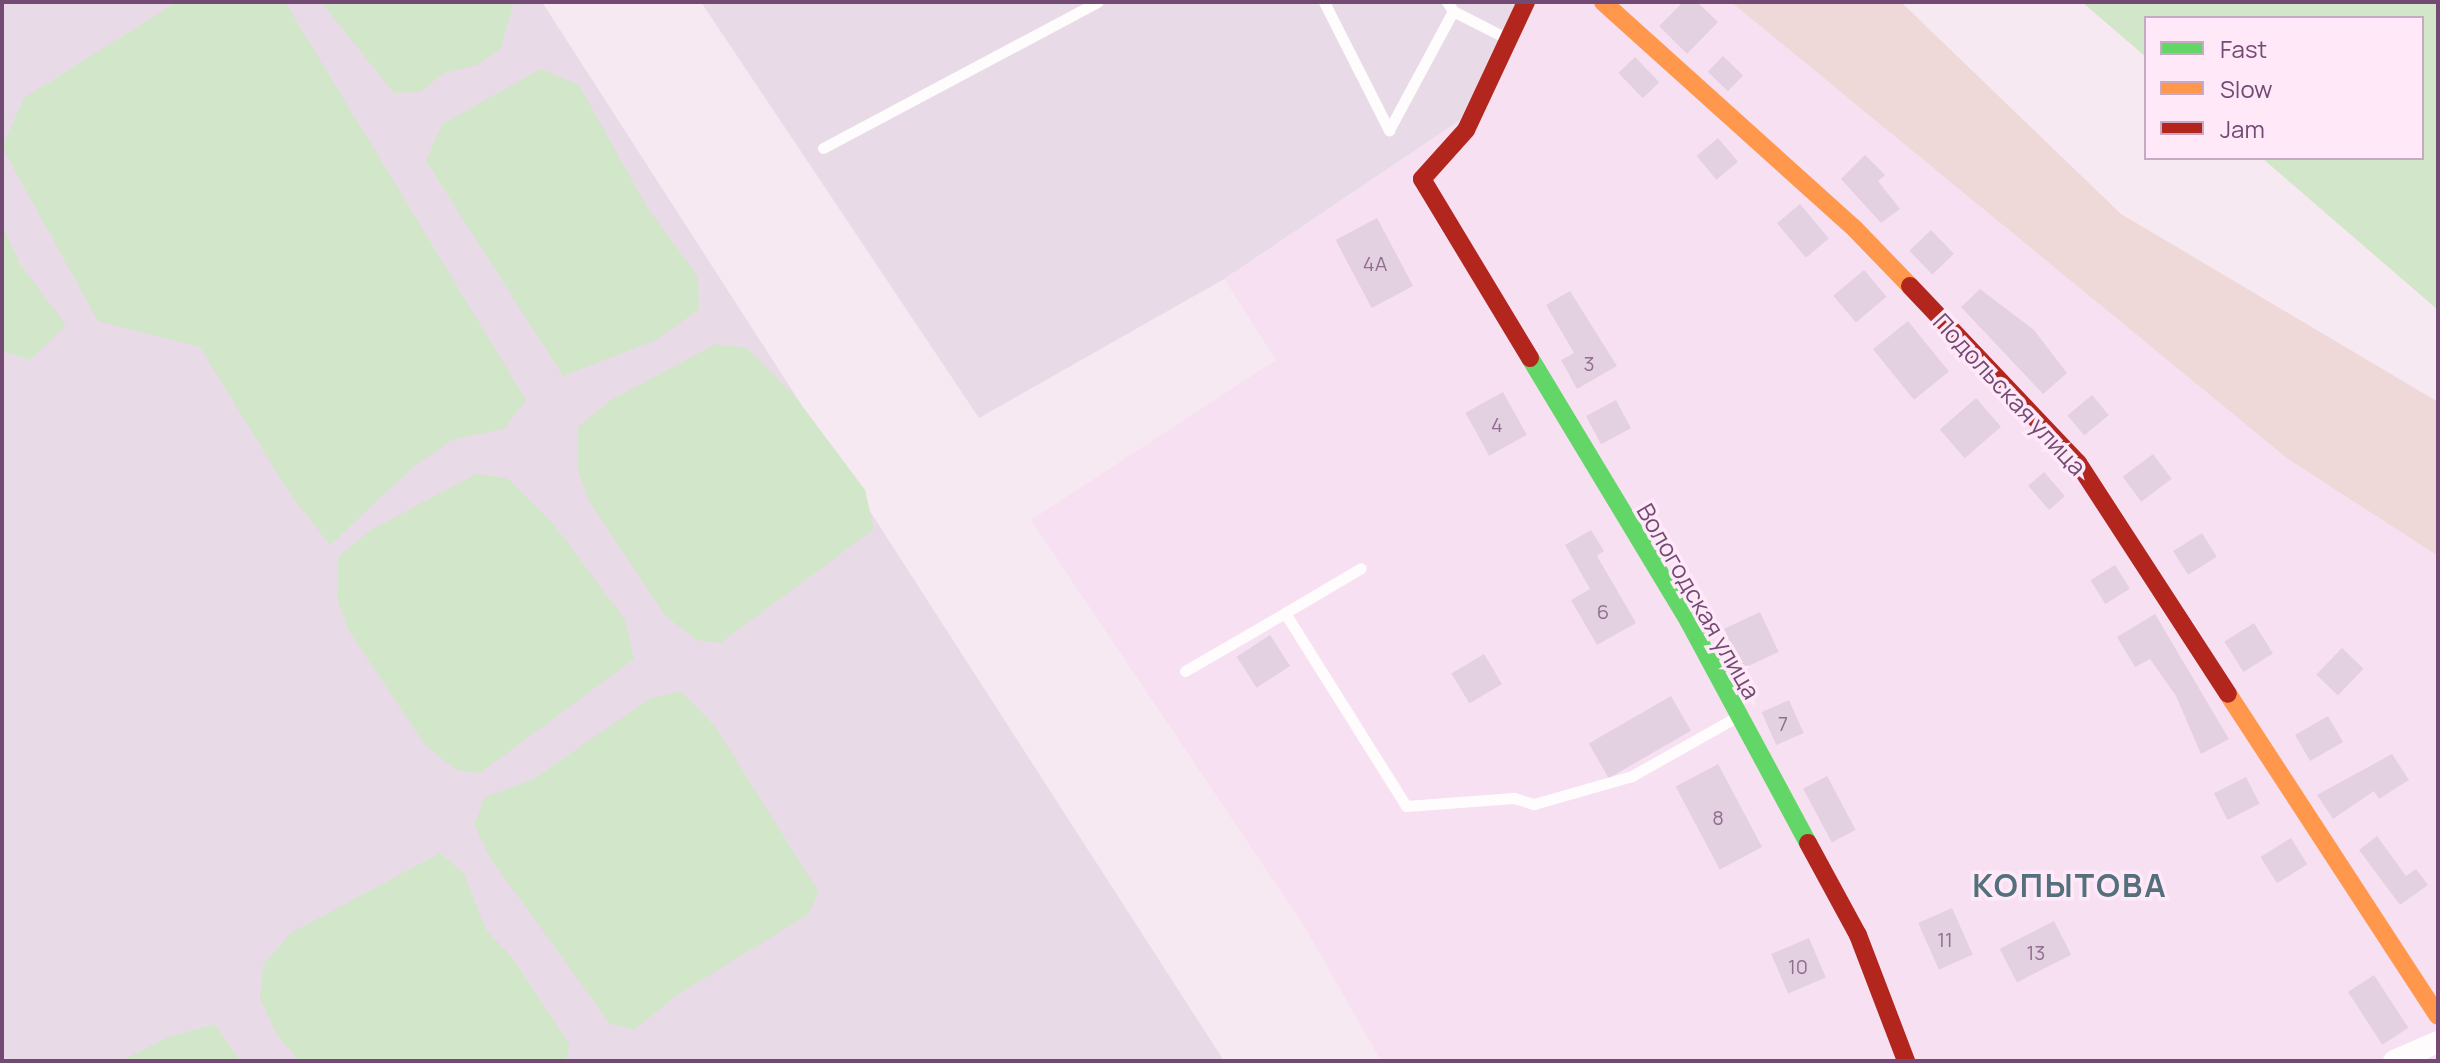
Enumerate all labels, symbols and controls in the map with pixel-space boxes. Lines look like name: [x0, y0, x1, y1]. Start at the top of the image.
legend: [2144, 16, 2424, 160]
text: Fast: [2220, 32, 2267, 65]
text: Slow: [2220, 72, 2273, 105]
text: Jam: [2220, 112, 2265, 145]
house number: 4А: [1363, 251, 1387, 275]
street label: Подольская улица: [1928, 307, 2092, 481]
house number: 3: [1583, 351, 1595, 375]
house number: 4: [1491, 412, 1503, 436]
street label: Вологодская улица: [1631, 498, 1767, 704]
house number: 6: [1597, 599, 1609, 623]
house number: 7: [1778, 711, 1788, 735]
house number: 8: [1712, 805, 1724, 829]
district label: КОПЫТОВА: [1972, 866, 2168, 904]
house number: 11: [1937, 927, 1953, 951]
house number: 13: [2027, 940, 2045, 964]
house number: 10: [1788, 954, 1808, 978]

